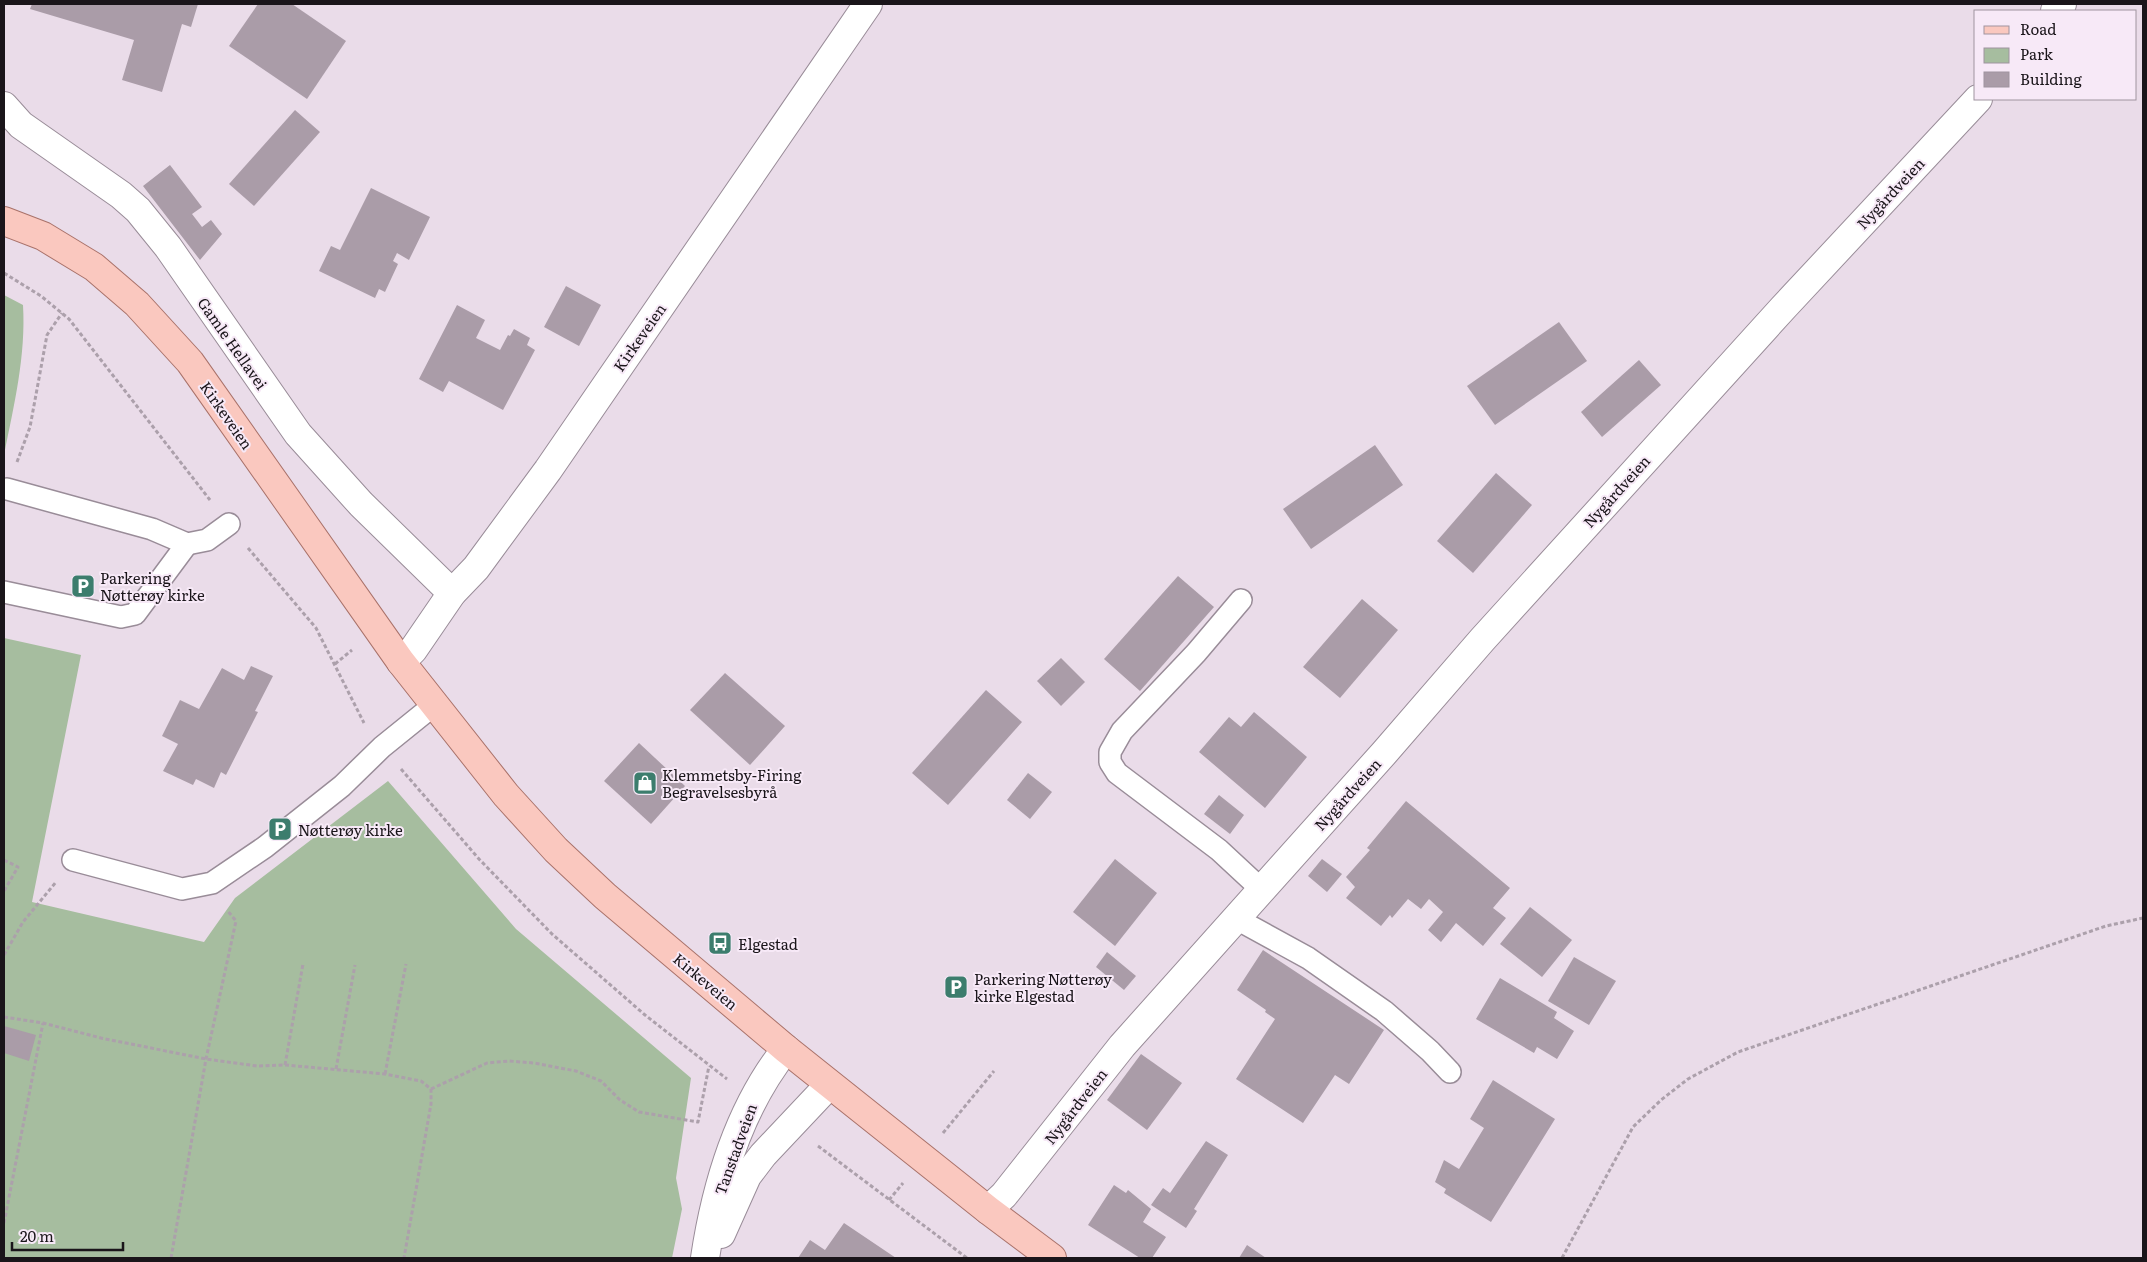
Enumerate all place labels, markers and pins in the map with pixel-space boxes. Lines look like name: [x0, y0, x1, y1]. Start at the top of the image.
place label: Parkering Nøtterøy kirke: [100, 566, 205, 606]
parking icon: Parkering Nøtterøy kirke: [70, 573, 96, 599]
place label: Klemmetsby-Firing Begravelsesbyrå: [662, 763, 802, 803]
shop icon: Klemmetsby-Firing Begravelsesbyrå: [632, 770, 658, 796]
parking icon: Nøtterøy kirke: [267, 816, 293, 842]
place label: Nøtterøy kirke: [298, 818, 403, 841]
bus stop icon: Elgestad: [707, 930, 733, 956]
place label: Elgestad: [738, 932, 798, 955]
place label: Parkering Nøtterøy kirke Elgestad: [974, 967, 1112, 1007]
parking icon: Parkering Nøtterøy kirke Elgestad: [943, 974, 969, 1000]

